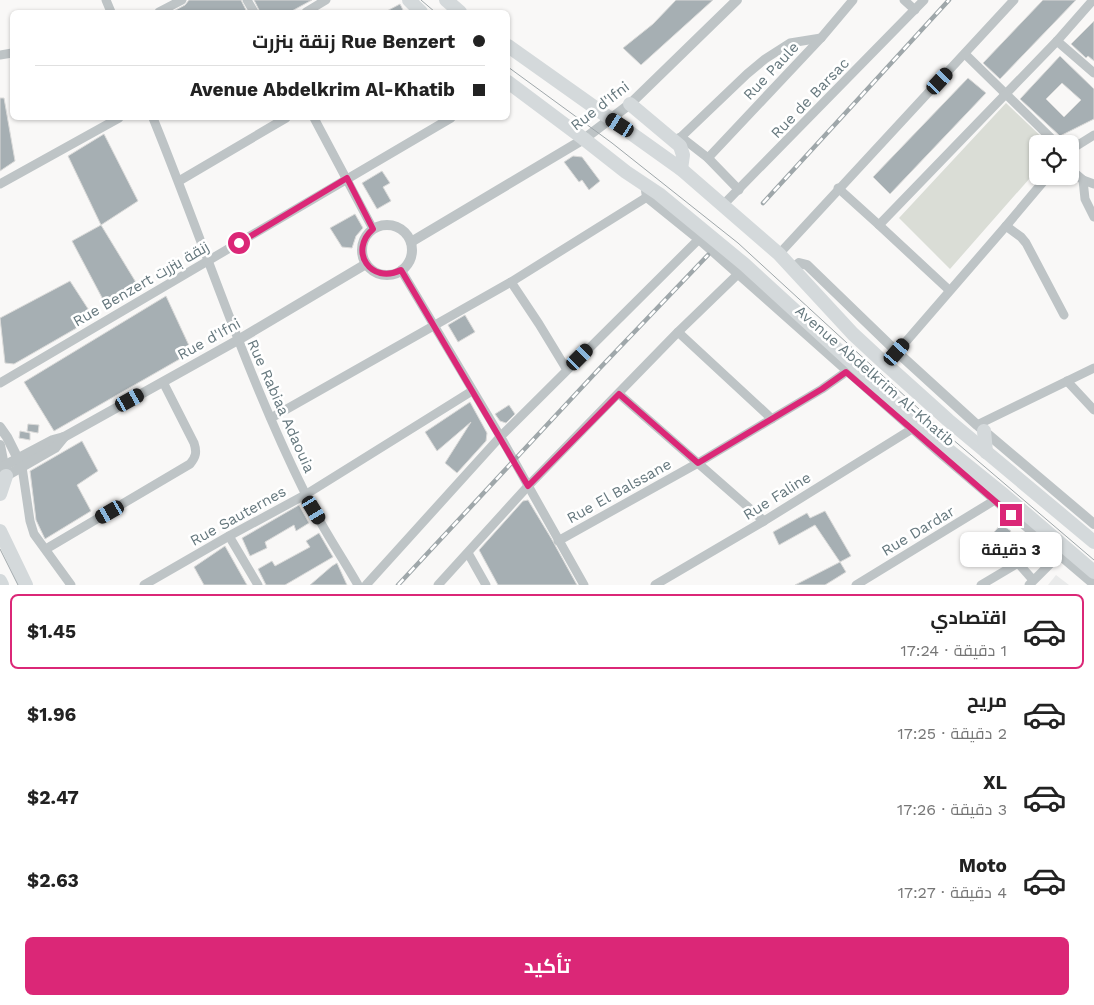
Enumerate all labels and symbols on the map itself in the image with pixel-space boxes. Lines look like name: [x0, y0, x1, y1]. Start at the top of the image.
street label: Rue Paule: [740, 38, 802, 104]
street label: Rue de Barsac: [767, 54, 853, 142]
car: [924, 65, 955, 97]
street label: Rue d'Ifni: [567, 78, 633, 134]
car: [603, 111, 636, 139]
route start: [228, 232, 250, 254]
street label: Rue Benzert زنقة بنزرت: [70, 238, 212, 330]
street label: Avenue Abdelkrim Al-Khatib: [792, 302, 958, 450]
street label: Rue d'Ifni: [174, 314, 244, 364]
street label: Rue Rabiaa Adaouia: [243, 336, 319, 476]
car: [881, 336, 912, 368]
car: [564, 341, 595, 373]
car: [113, 386, 146, 414]
street label: Rue El Balssane: [564, 455, 674, 527]
street label: Rue Faline: [740, 468, 814, 524]
street label: Rue Sauternes: [187, 482, 289, 550]
car: [299, 493, 328, 527]
car: [93, 498, 126, 526]
street label: Rue Dardar: [878, 502, 958, 560]
route end: [1000, 504, 1022, 526]
callout: 3 دقيقة: [960, 532, 1062, 568]

